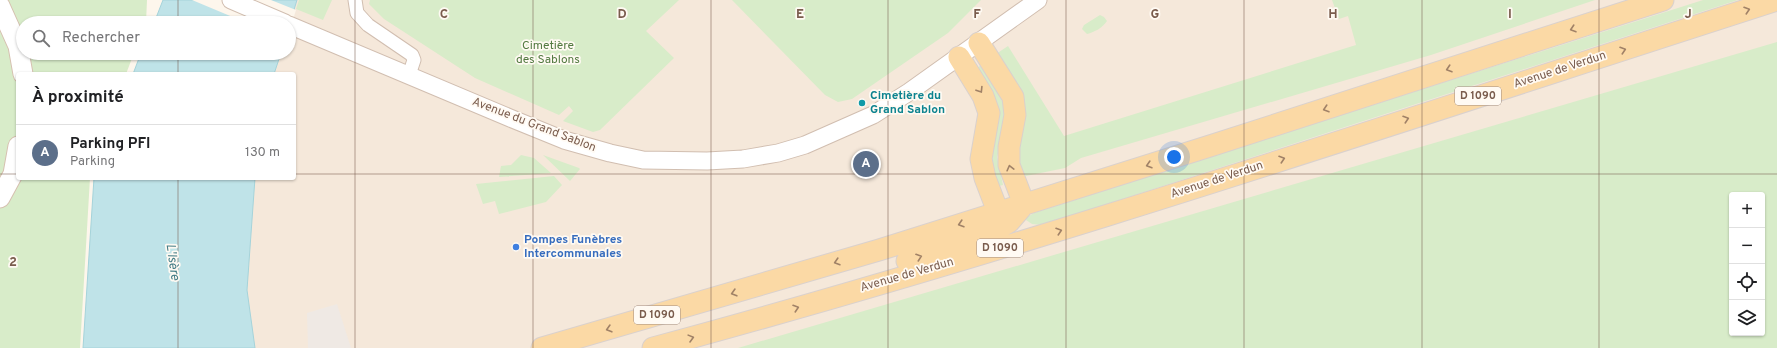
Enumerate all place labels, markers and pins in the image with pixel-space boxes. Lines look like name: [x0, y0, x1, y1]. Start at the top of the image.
place label: Cimetière du Grand Sablon: [870, 88, 945, 118]
marker: Cimetière du Grand Sablon: [857, 98, 867, 108]
pin: A: [853, 149, 879, 179]
place label: Pompes Funèbres Intercommunales: [524, 232, 622, 262]
marker: Pompes Funèbres Intercommunales: [511, 242, 521, 252]

